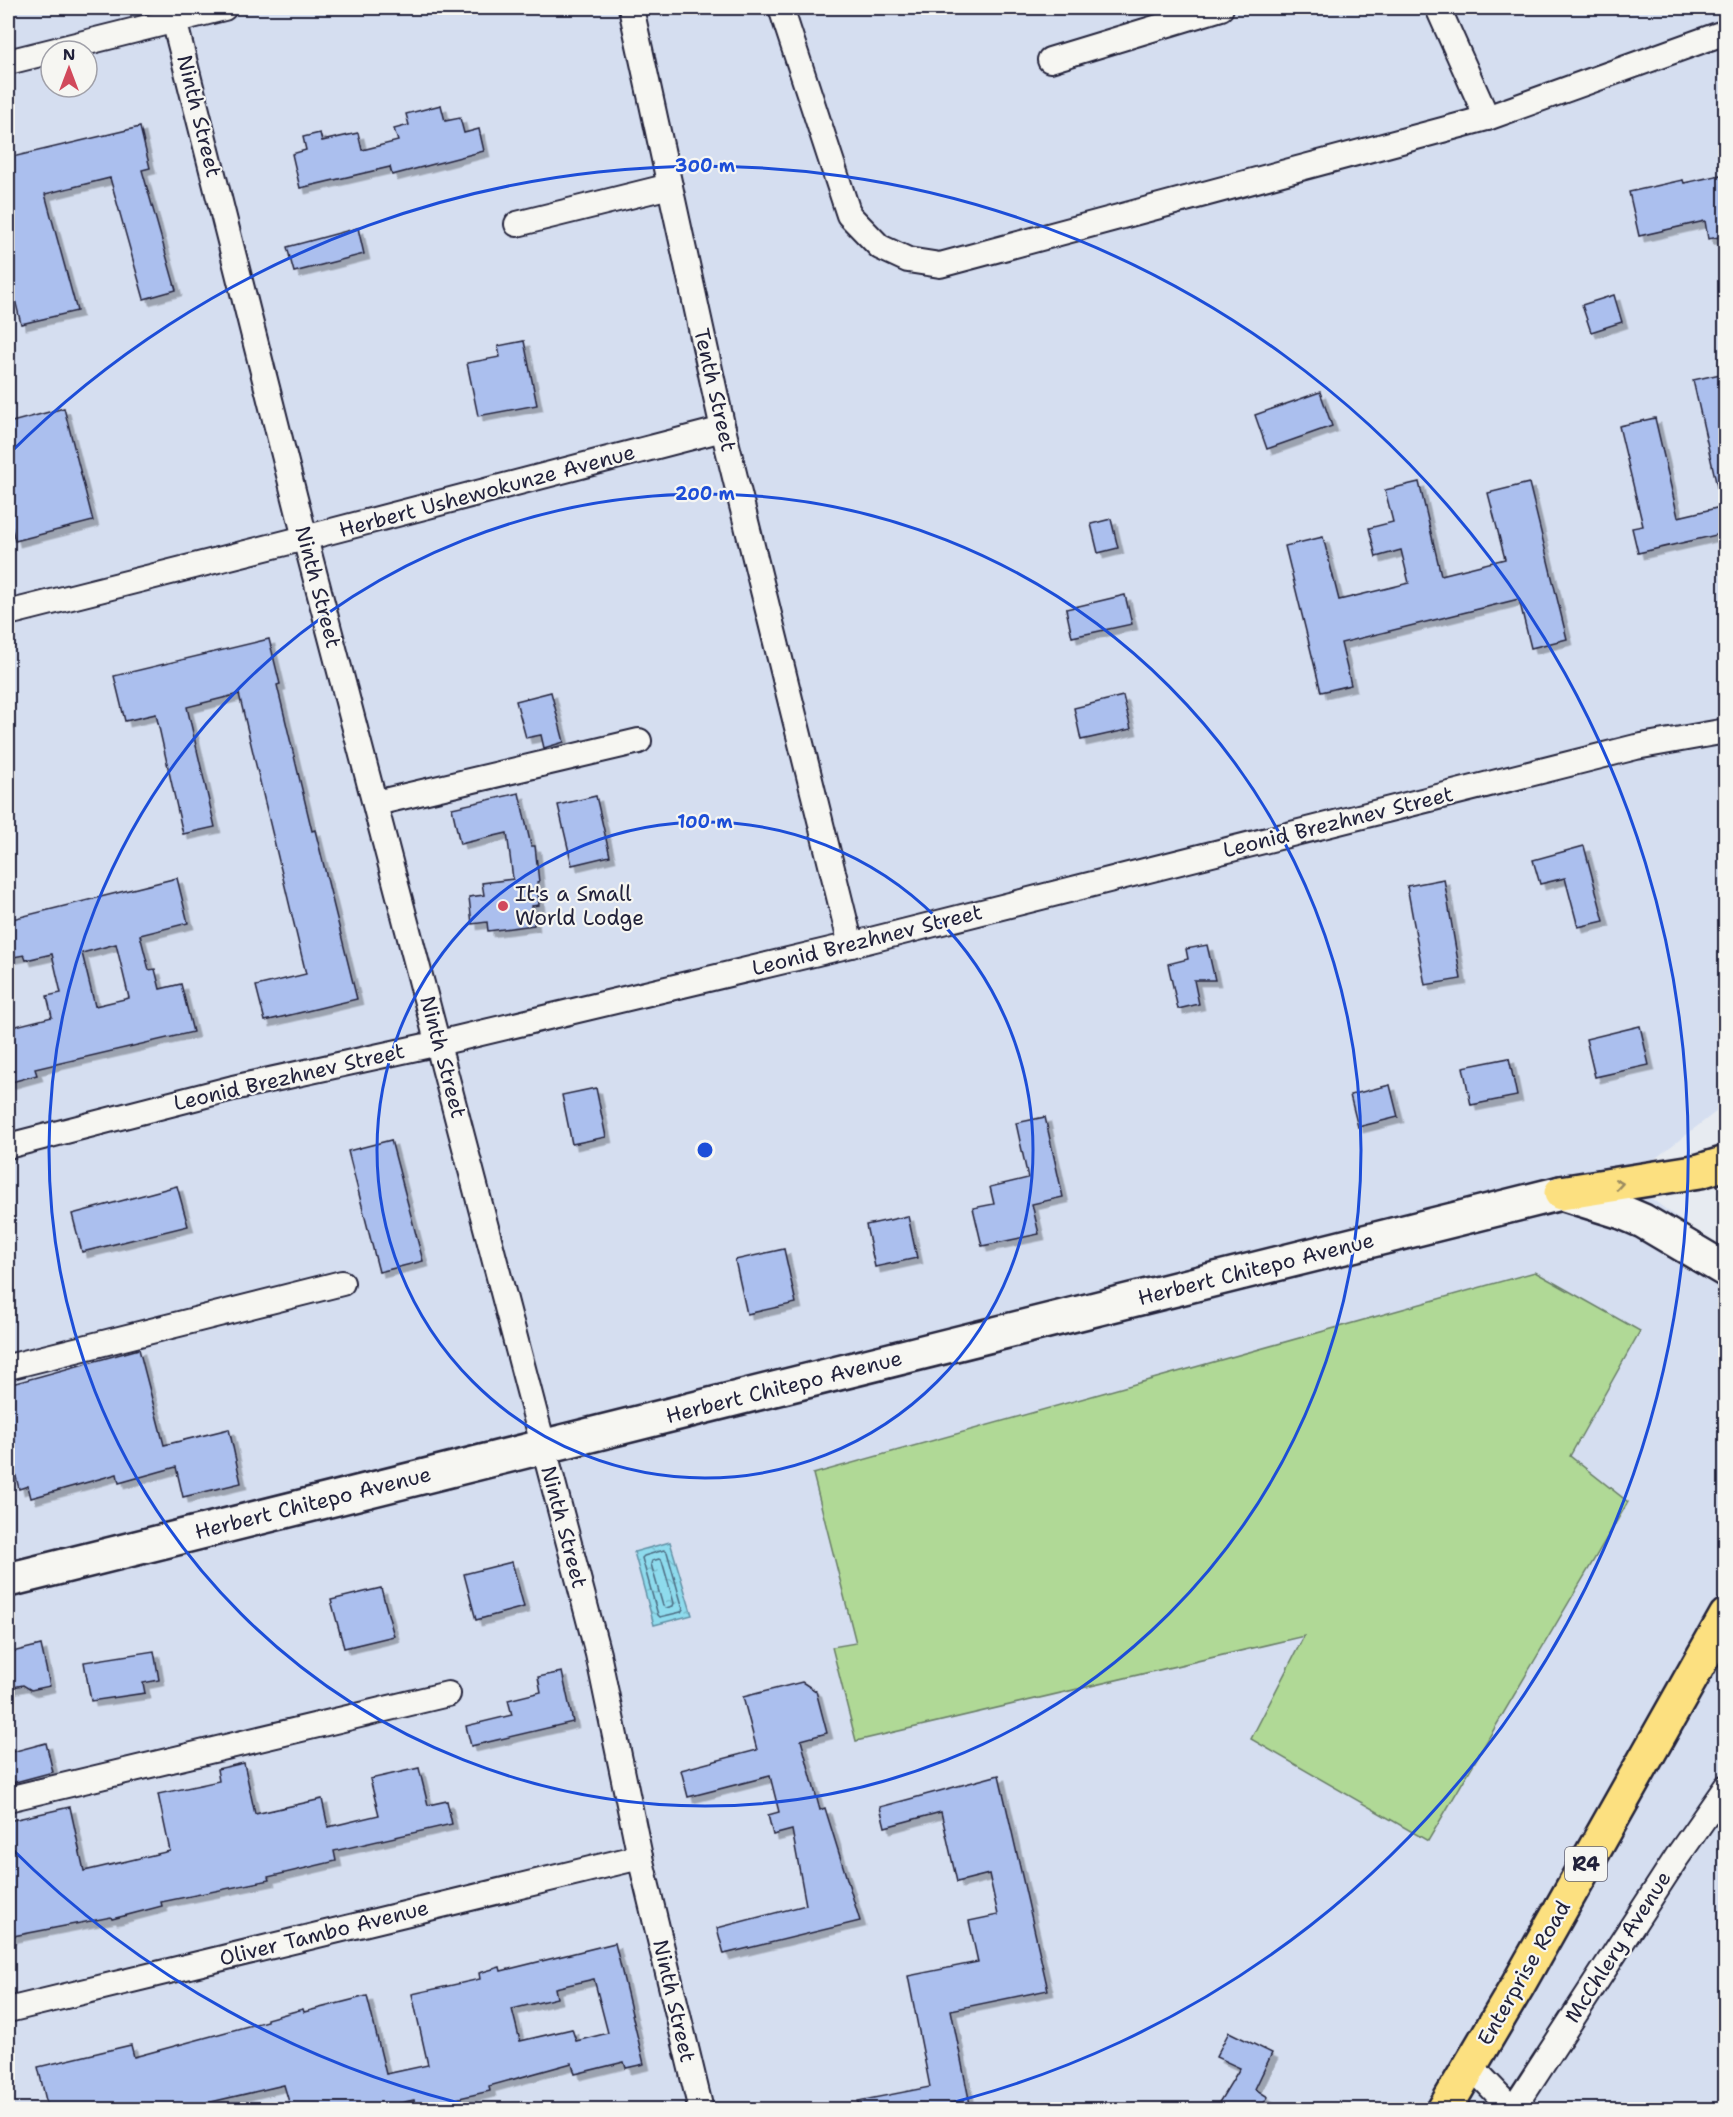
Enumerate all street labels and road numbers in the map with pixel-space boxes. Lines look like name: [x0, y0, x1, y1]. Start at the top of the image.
street label: Ninth Street: [170, 52, 228, 180]
street label: Tenth Street: [687, 326, 743, 454]
street label: Herbert Ushewokunze Avenue: [336, 438, 638, 544]
street label: Ninth Street: [288, 523, 348, 651]
street label: Leonid Brezhnev Street: [1220, 780, 1456, 864]
street label: Leonid Brezhnev Street: [749, 898, 985, 982]
street label: Ninth Street: [413, 993, 473, 1121]
street label: Leonid Brezhnev Street: [171, 1037, 407, 1117]
street label: Herbert Chitepo Avenue: [1135, 1226, 1377, 1312]
street label: Herbert Chitepo Avenue: [663, 1344, 905, 1430]
street label: Herbert Chitepo Avenue: [192, 1460, 434, 1546]
street label: Ninth Street: [534, 1463, 594, 1591]
road number: R4: [1565, 1847, 1607, 1881]
street label: McChlery Avenue: [1558, 1866, 1678, 2028]
street label: Oliver Tambo Avenue: [216, 1893, 432, 1973]
street label: Enterprise Road: [1471, 1895, 1577, 2051]
street label: Ninth Street: [646, 1937, 702, 2065]

